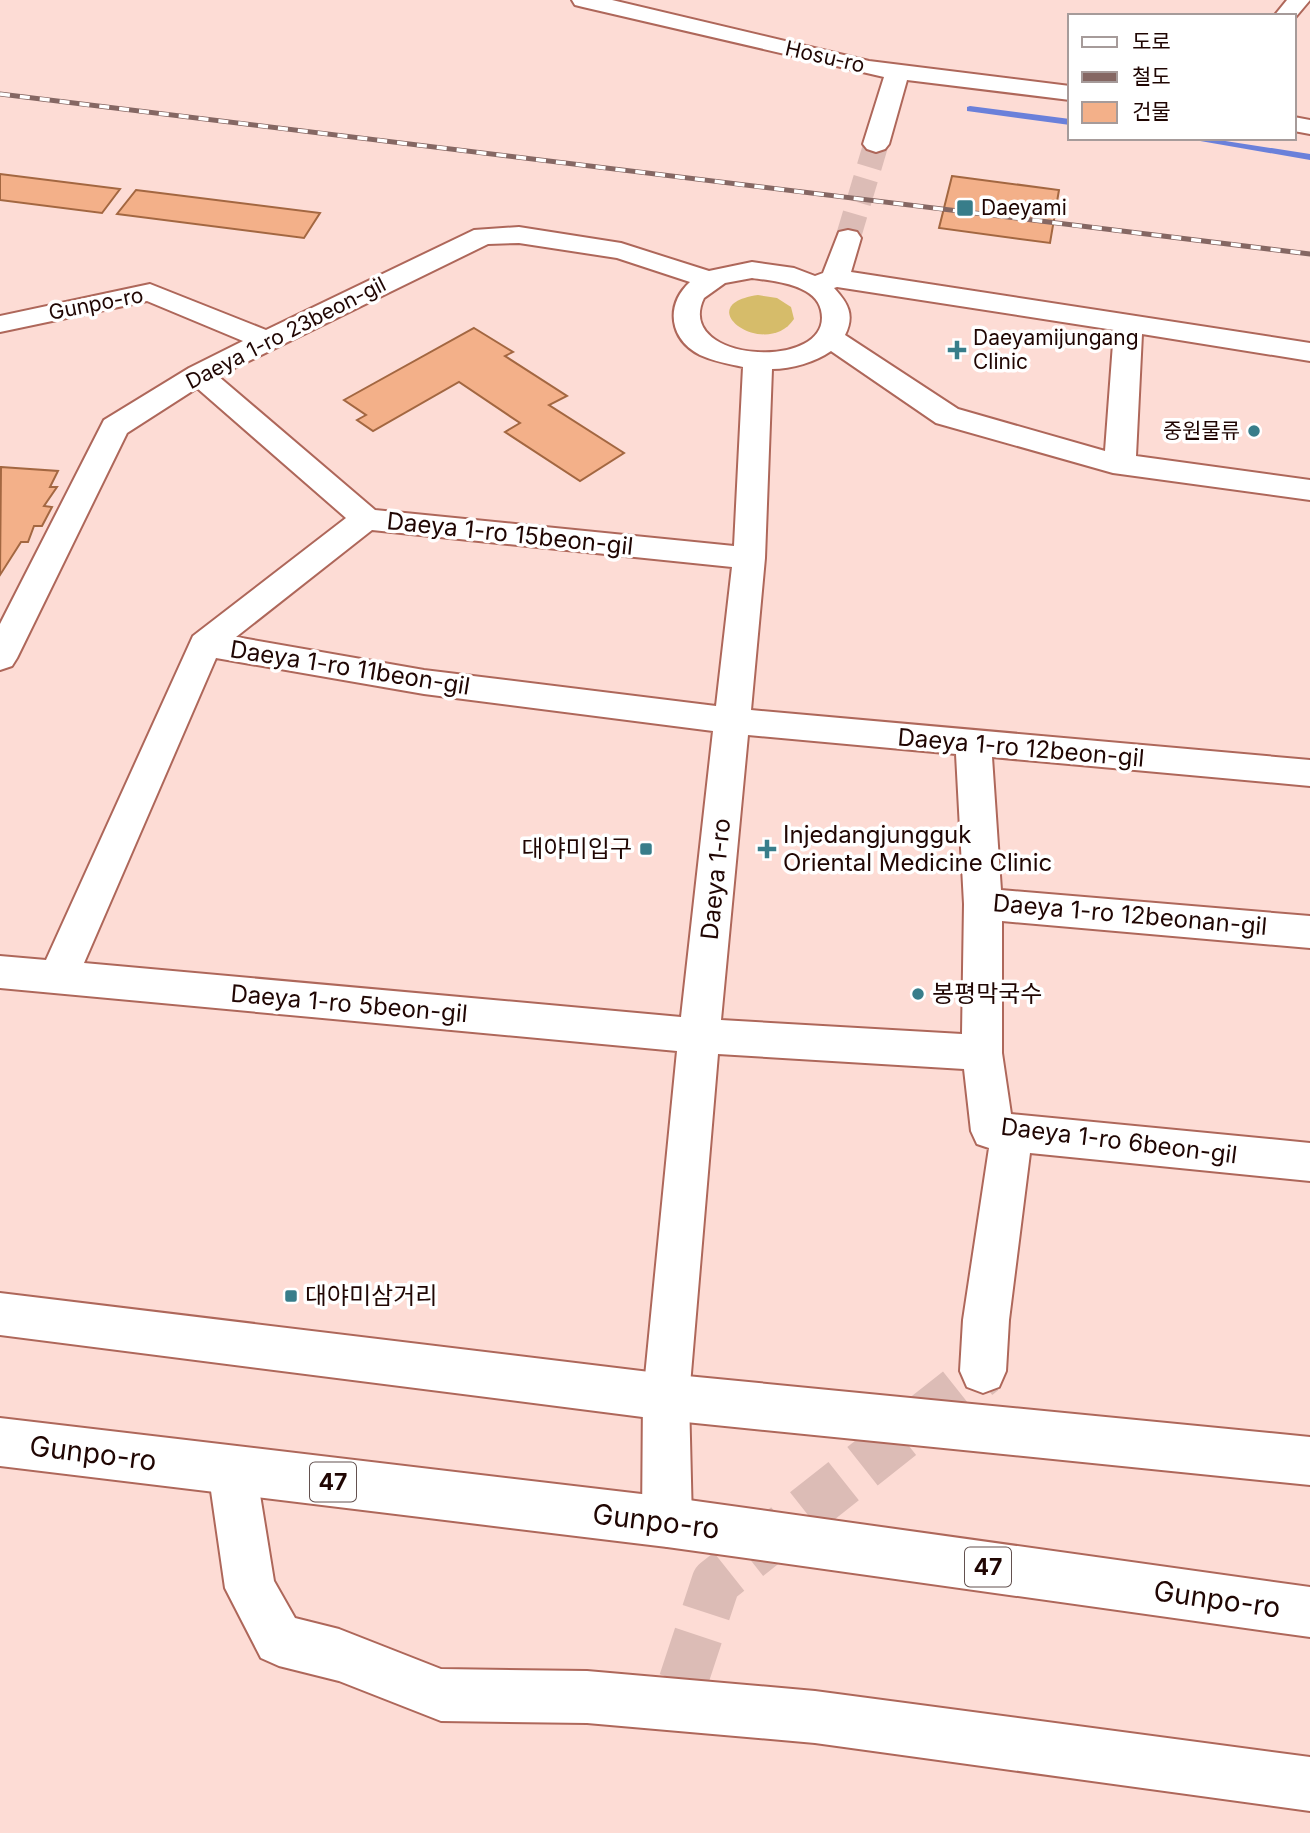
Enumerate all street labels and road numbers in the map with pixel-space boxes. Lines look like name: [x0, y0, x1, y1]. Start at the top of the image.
street label: Hosu-ro: [783, 35, 867, 78]
street label: Daeya 1-ro 23beon-gil: [182, 271, 390, 394]
street label: Gunpo-ro: [47, 282, 145, 325]
street label: Daeya 1-ro 15beon-gil: [385, 506, 635, 561]
street label: Daeya 1-ro 11beon-gil: [228, 634, 472, 701]
street label: Daeya 1-ro 12beon-gil: [896, 722, 1146, 773]
street label: Daeya 1-ro: [695, 817, 736, 941]
street label: Daeya 1-ro 12beonan-gil: [992, 888, 1268, 941]
street label: Daeya 1-ro 5beon-gil: [229, 979, 469, 1028]
street label: Daeya 1-ro 6beon-gil: [999, 1112, 1239, 1169]
street label: Gunpo-ro: [28, 1428, 158, 1478]
road number: 47: [310, 1462, 356, 1502]
street label: Gunpo-ro: [591, 1496, 721, 1546]
road number: 47: [965, 1548, 1011, 1586]
street label: Gunpo-ro: [1151, 1573, 1283, 1625]

